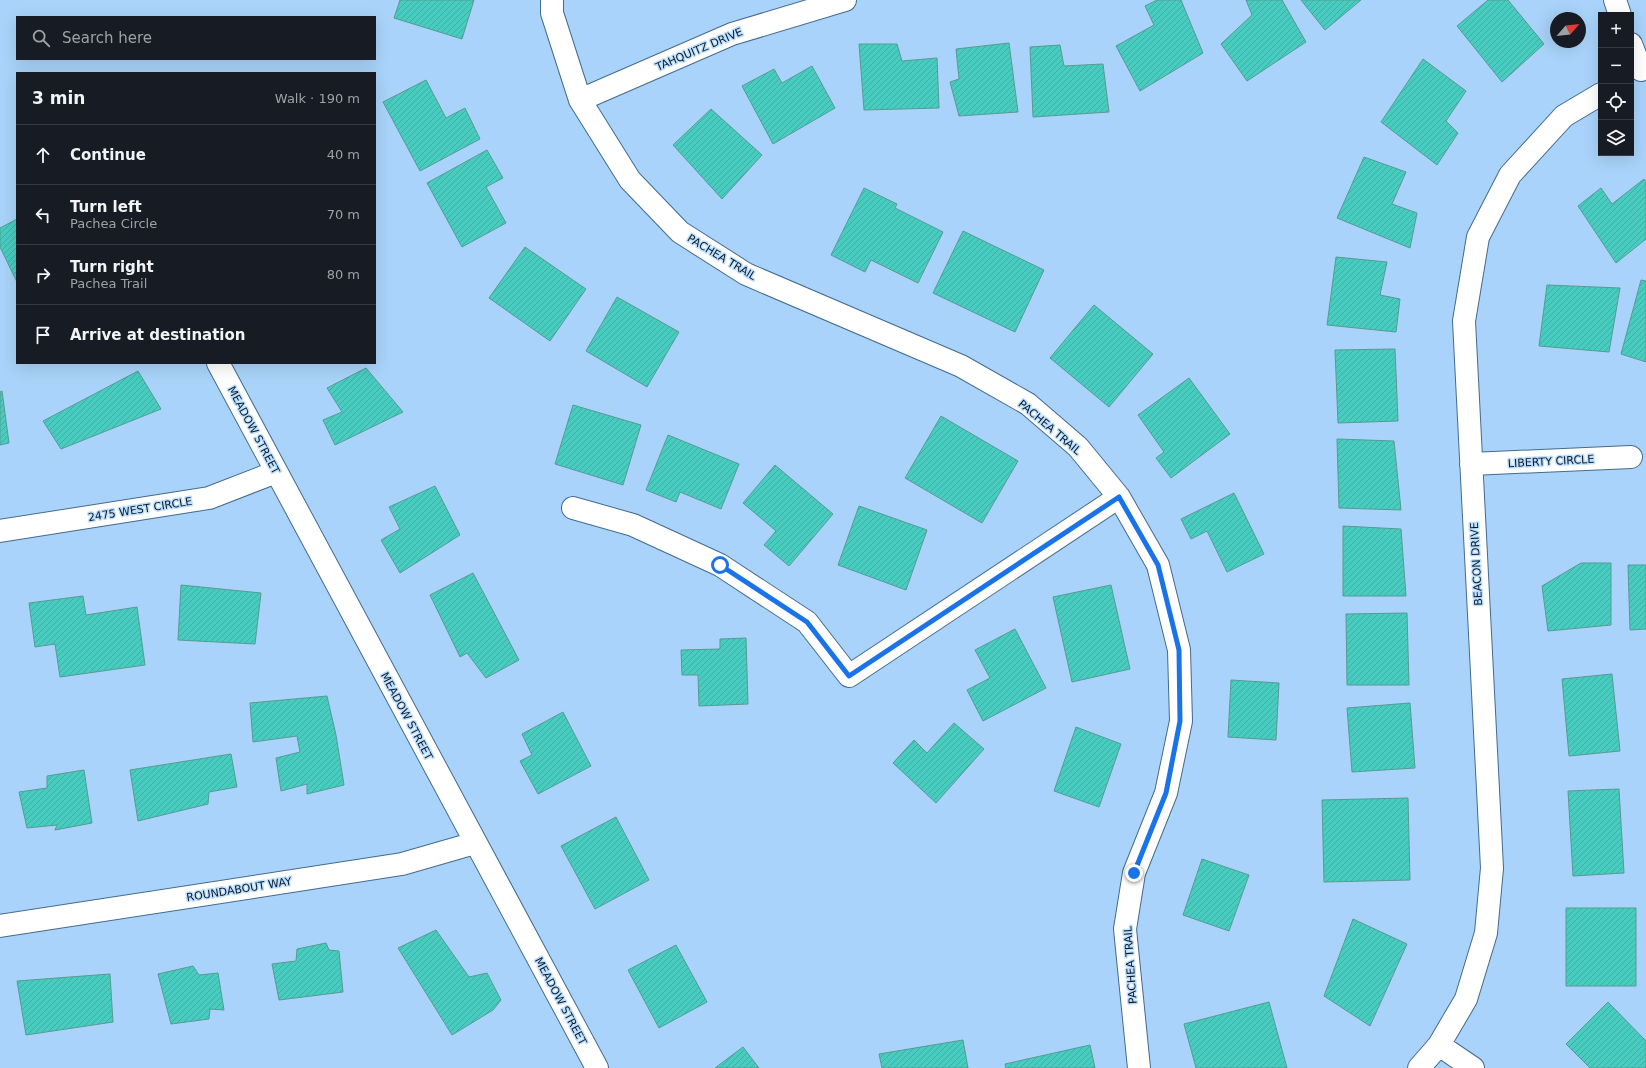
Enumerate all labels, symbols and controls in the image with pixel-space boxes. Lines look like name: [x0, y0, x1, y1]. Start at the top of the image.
north arrow: [1550, 12, 1586, 48]
map controls: [1598, 12, 1634, 156]
button: +: [1598, 12, 1634, 48]
search box: [16, 16, 376, 60]
street label: TAHQUITZ DRIVE: [653, 25, 745, 74]
icon: search: [30, 27, 52, 49]
text: Search here: [62, 29, 152, 47]
button: −: [1598, 48, 1634, 84]
button: locate: [1598, 84, 1634, 120]
text: 3 min: [32, 88, 85, 108]
text: Walk · 190 m: [275, 91, 360, 106]
button: layers: [1598, 120, 1634, 156]
icon: ahead: [32, 144, 54, 166]
text: Continue: [70, 146, 146, 164]
text: 40 m: [327, 147, 360, 162]
text: Turn left: [70, 198, 142, 216]
icon: left: [32, 204, 54, 226]
text: 70 m: [327, 207, 360, 222]
text: Pachea Circle: [70, 216, 157, 231]
street label: PACHEA TRAIL: [685, 232, 759, 284]
text: Turn right: [70, 258, 154, 276]
icon: right: [32, 264, 54, 286]
text: 80 m: [327, 267, 360, 282]
text: Pachea Trail: [70, 276, 147, 291]
icon: arrive: [32, 324, 54, 346]
text: Arrive at destination: [70, 326, 245, 344]
street label: MEADOW STREET: [225, 384, 282, 477]
street label: PACHEA TRAIL: [1016, 397, 1084, 458]
street label: LIBERTY CIRCLE: [1508, 453, 1595, 470]
street label: 2475 WEST CIRCLE: [87, 495, 193, 524]
street label: BEACON DRIVE: [1468, 522, 1485, 606]
route start: [711, 556, 729, 574]
street label: MEADOW STREET: [378, 670, 435, 763]
route end: [1125, 864, 1143, 882]
street label: ROUNDABOUT WAY: [186, 875, 293, 904]
street label: PACHEA TRAIL: [1121, 925, 1140, 1004]
street label: MEADOW STREET: [532, 955, 589, 1048]

